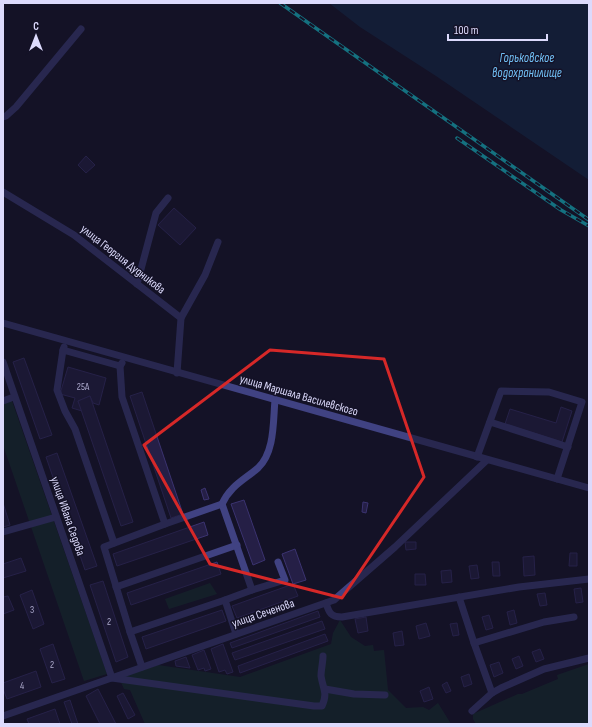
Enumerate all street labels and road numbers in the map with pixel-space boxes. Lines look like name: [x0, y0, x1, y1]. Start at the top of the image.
street label: улица Георгия Дудникова: [77, 222, 169, 297]
street label: улица Маршала Василевского: [238, 371, 360, 420]
street label: улица Ивана Седова: [47, 475, 88, 558]
street label: улица Сеченова: [230, 596, 297, 631]

